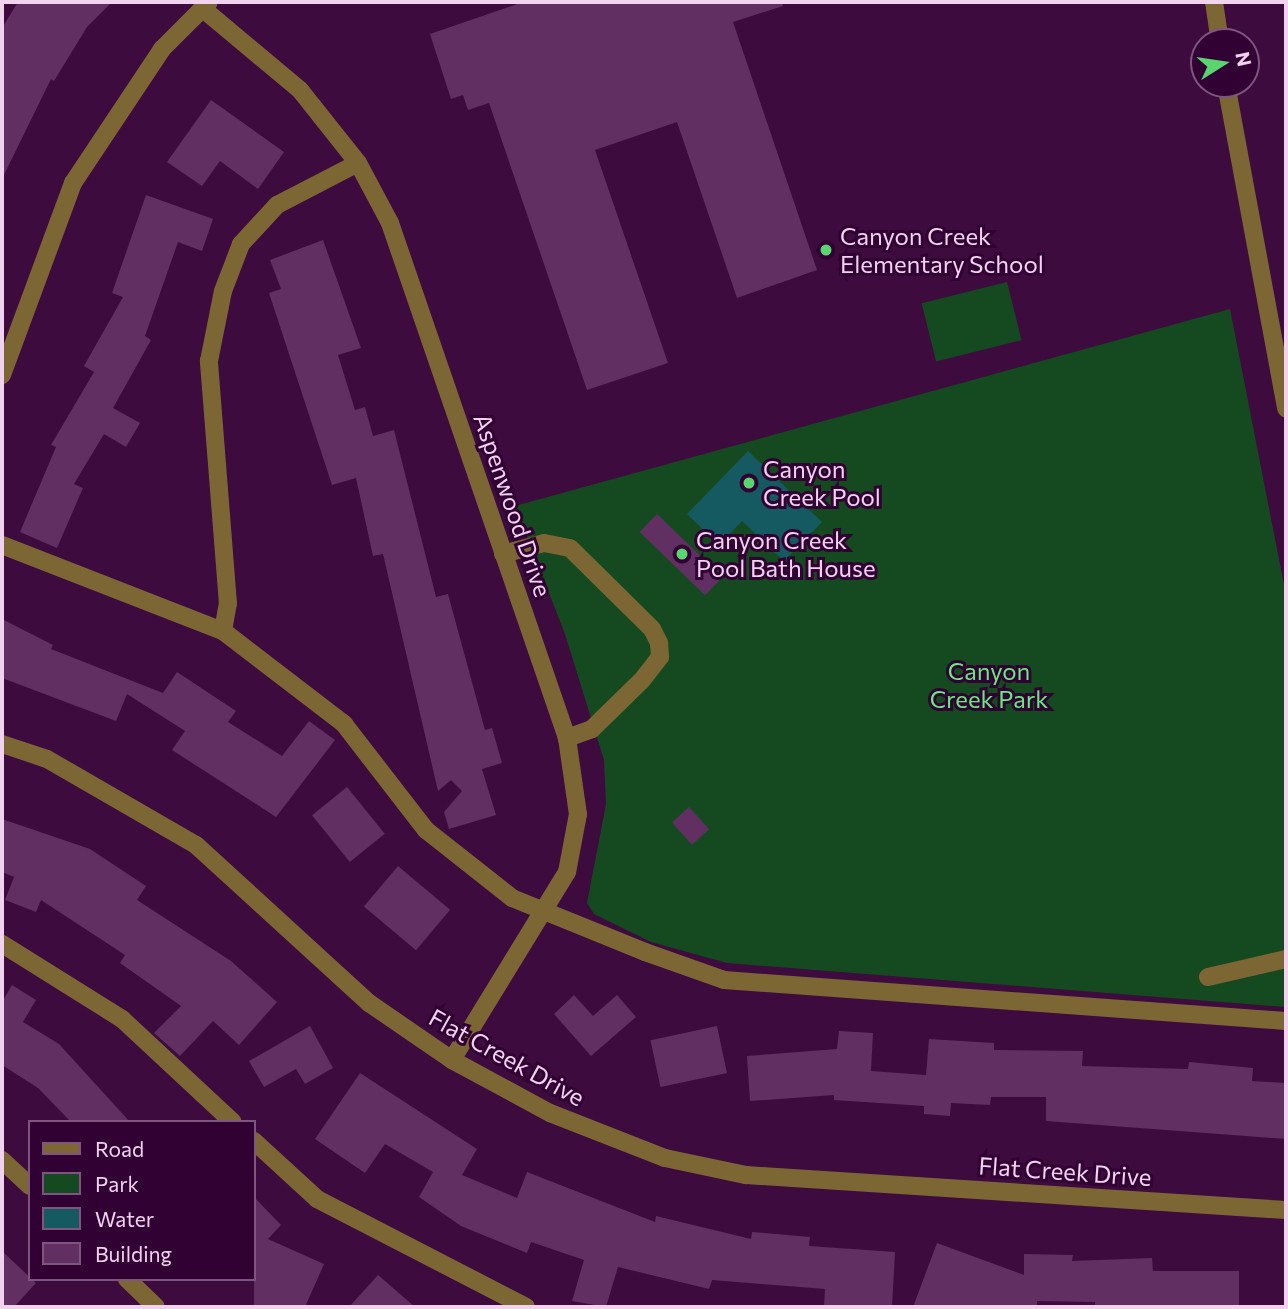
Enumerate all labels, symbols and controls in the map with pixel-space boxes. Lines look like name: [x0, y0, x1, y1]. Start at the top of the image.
north arrow: [1190, 28, 1260, 98]
text: N: [1231, 50, 1257, 68]
place label: Canyon Creek Elementary School: [840, 222, 1044, 278]
marker: Canyon Creek Elementary School: [818, 242, 834, 258]
street label: Aspenwood Drive: [468, 410, 558, 600]
place label: Canyon Creek Pool: [763, 455, 881, 511]
marker: Canyon Creek Pool: [741, 475, 757, 491]
place label: Canyon Creek Pool Bath House: [696, 526, 876, 582]
marker: Canyon Creek Pool Bath House: [674, 546, 690, 562]
park label: Canyon Creek Park: [930, 657, 1048, 713]
street label: Flat Creek Drive: [424, 1002, 590, 1112]
legend: [28, 1120, 256, 1281]
text: Road: [95, 1136, 144, 1161]
street label: Flat Creek Drive: [978, 1151, 1152, 1191]
text: Park: [95, 1171, 139, 1196]
text: Water: [95, 1206, 154, 1231]
text: Building: [95, 1241, 172, 1266]

